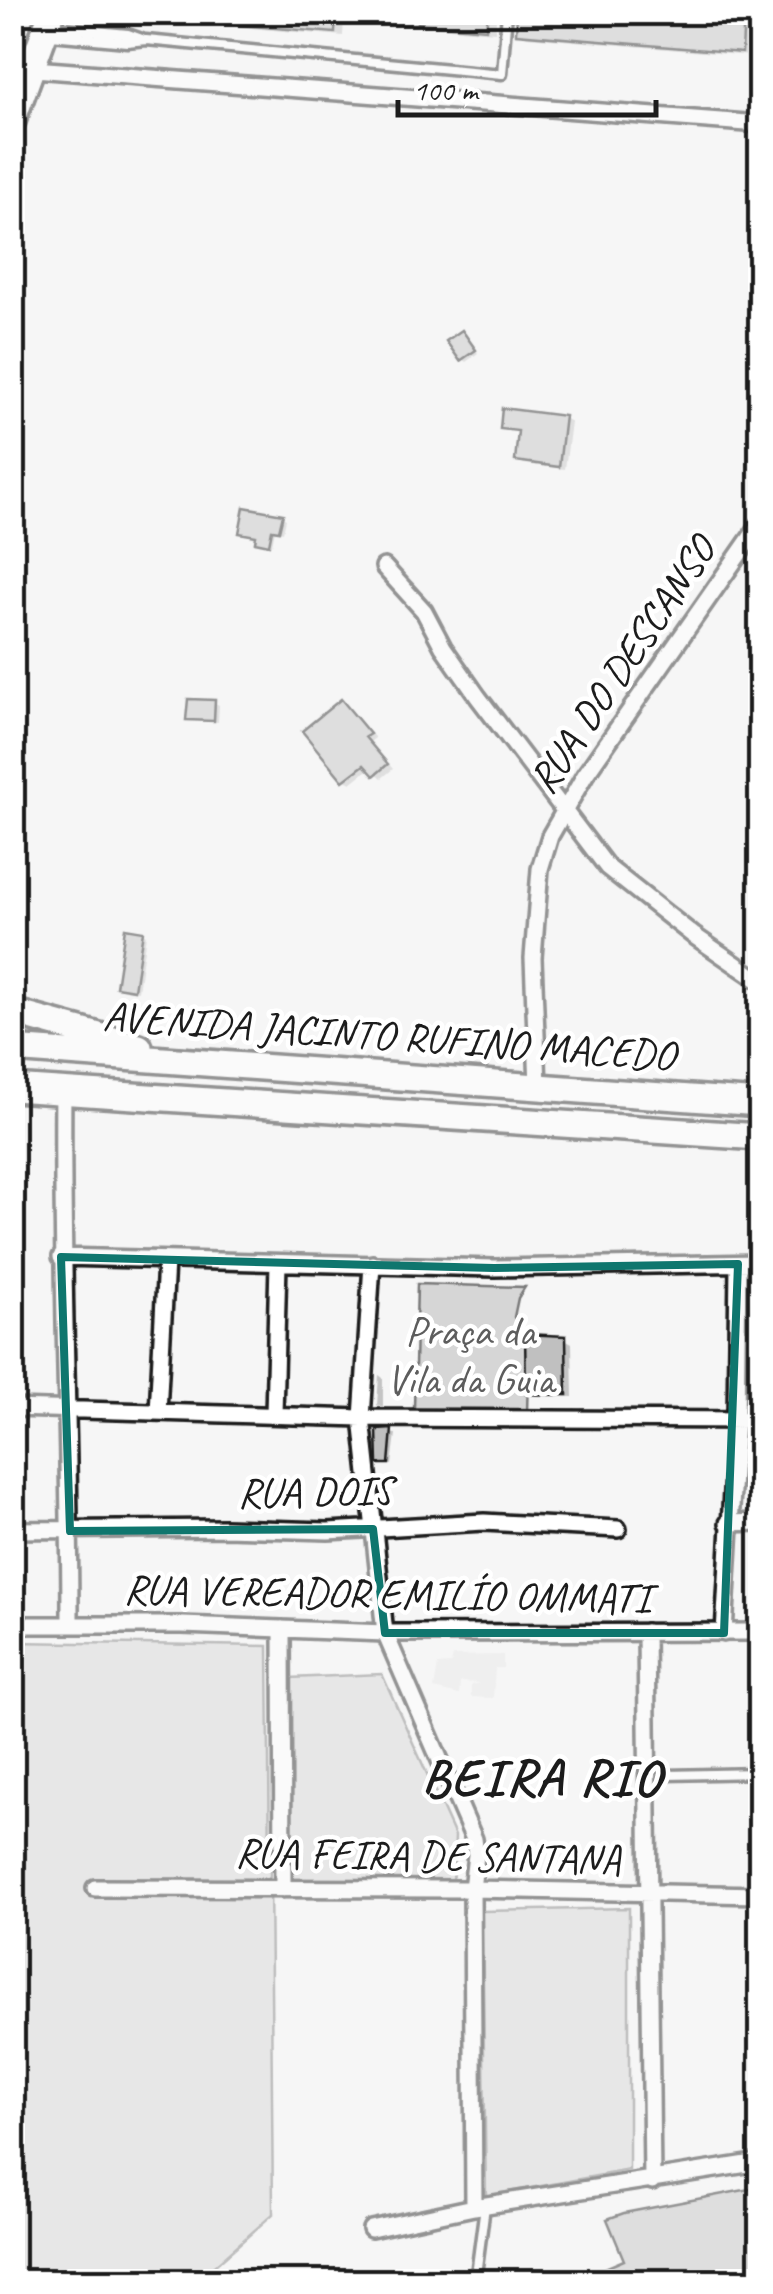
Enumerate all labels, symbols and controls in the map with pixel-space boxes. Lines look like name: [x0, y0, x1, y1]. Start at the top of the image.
scale bar: [398, 55, 656, 117]
text: 100 m: [413, 71, 480, 109]
street label: RUA DO DESCANSO: [517, 523, 730, 804]
street label: AVENIDA JACINTO RUFINO MACEDO: [101, 990, 681, 1083]
park label: Praça da Vila da Guia: [386, 1305, 558, 1406]
street label: RUA DOIS: [237, 1464, 399, 1520]
street label: RUA VEREADOR EMILÍO OMMATI: [123, 1563, 660, 1625]
district label: BEIRA RIO: [422, 1745, 667, 1811]
street label: RUA FEIRA DE SANTANA: [235, 1826, 622, 1886]

